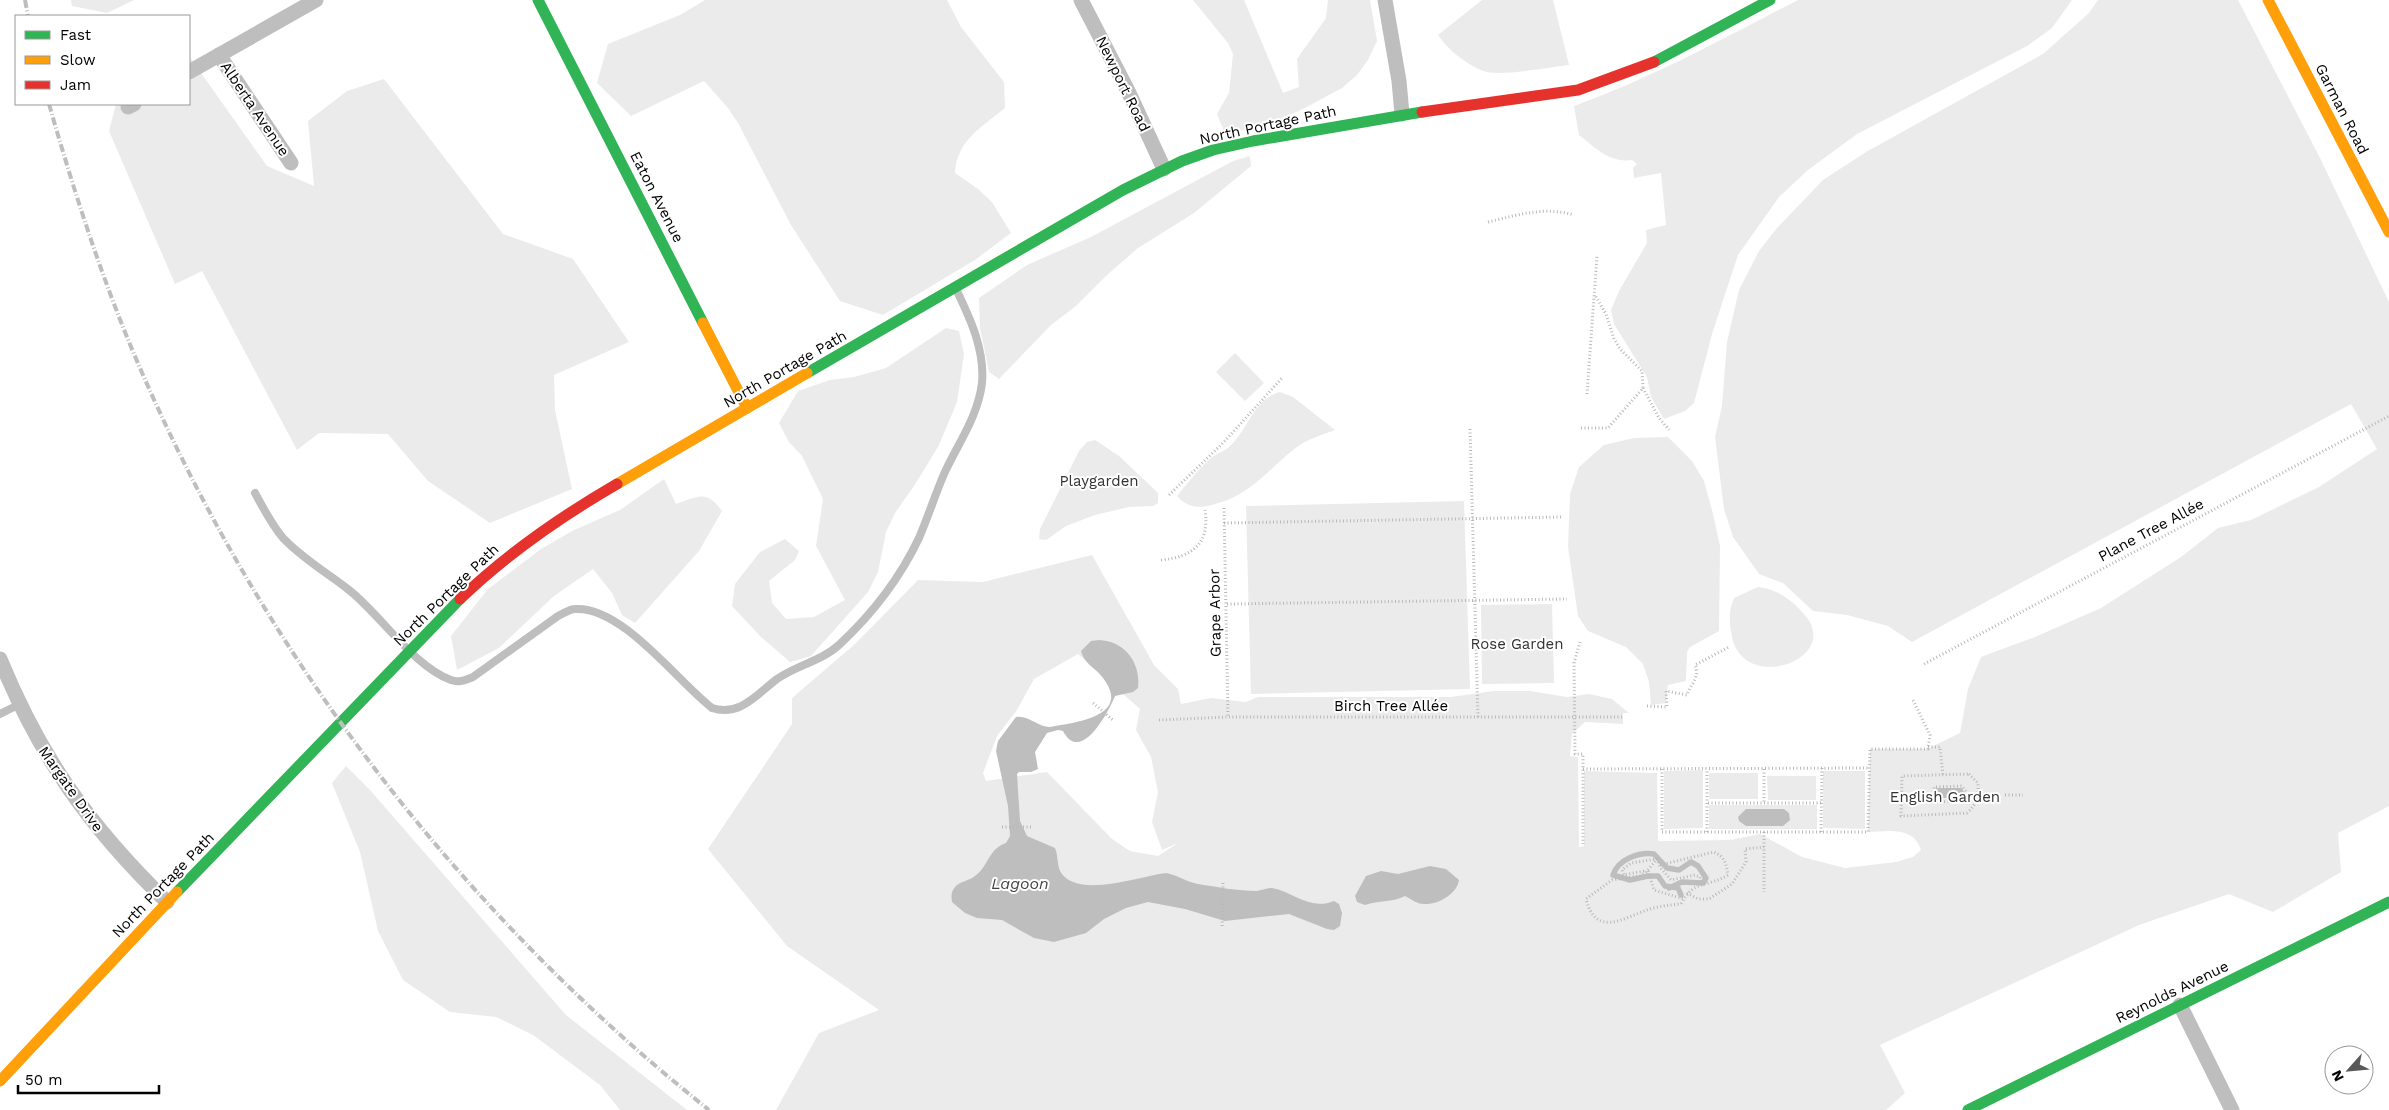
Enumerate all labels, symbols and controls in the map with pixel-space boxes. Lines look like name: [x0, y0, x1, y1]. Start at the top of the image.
legend: [15, 15, 190, 105]
text: Fast: [60, 26, 92, 44]
street label: Newport Road: [1092, 33, 1154, 135]
text: Slow: [60, 51, 96, 69]
street label: Alberta Avenue: [217, 58, 293, 160]
street label: Garman Road: [2311, 61, 2373, 157]
text: Jam: [60, 76, 91, 94]
street label: North Portage Path: [1198, 102, 1338, 148]
street label: Eaton Avenue: [626, 148, 688, 246]
street label: North Portage Path: [720, 326, 850, 412]
park label: Playgarden: [1059, 472, 1139, 490]
street label: Plane Tree Allée: [2095, 495, 2207, 565]
street label: North Portage Path: [390, 540, 502, 650]
street label: Grape Arbor: [1205, 569, 1225, 657]
park label: Rose Garden: [1471, 635, 1563, 653]
street label: Birch Tree Allée: [1334, 697, 1448, 715]
street label: Margate Drive: [35, 743, 107, 835]
park label: English Garden: [1890, 788, 2000, 806]
street label: North Portage Path: [108, 829, 218, 941]
water label: Lagoon: [991, 874, 1049, 893]
street label: Reynolds Avenue: [2113, 957, 2231, 1027]
north arrow: [2324, 1045, 2374, 1095]
scale bar: [18, 1062, 159, 1094]
text: N: [2328, 1068, 2347, 1084]
text: 50 m: [25, 1071, 62, 1089]

